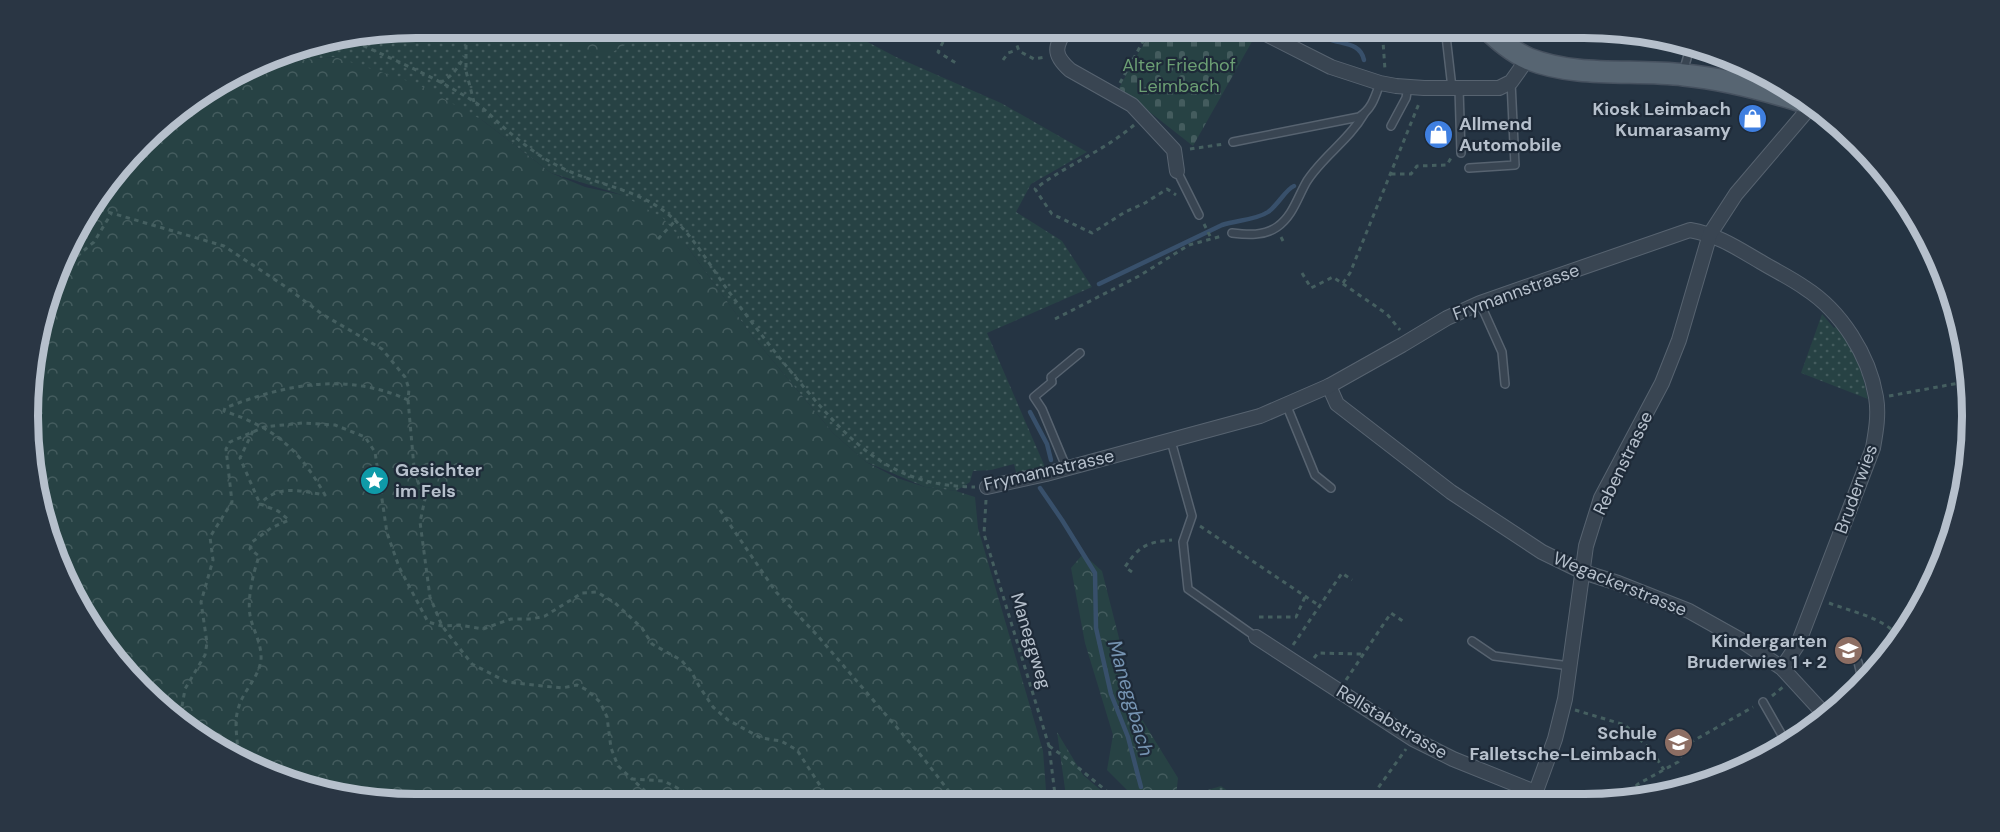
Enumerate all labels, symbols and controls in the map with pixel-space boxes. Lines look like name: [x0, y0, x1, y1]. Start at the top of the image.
park label: Alter Friedhof Leimbach: [1122, 53, 1236, 98]
place label: Kiosk Leimbach Kumarasamy: [1592, 97, 1731, 142]
shop icon: Kiosk Leimbach Kumarasamy: [1736, 103, 1768, 135]
place label: Allmend Automobile: [1459, 112, 1562, 157]
shop icon: Allmend Automobile: [1422, 118, 1454, 150]
street label: Frymannstrasse: [1449, 258, 1583, 326]
street label: Rebenstrasse: [1588, 407, 1658, 519]
street label: Bruderwies: [1829, 441, 1883, 537]
street label: Frymannstrasse: [981, 443, 1117, 497]
place label: Gesichter im Fels: [395, 458, 482, 503]
place icon: Gesichter im Fels: [358, 464, 390, 496]
street label: Wegackerstrasse: [1549, 546, 1691, 622]
street label: Maneggweg: [1005, 590, 1057, 692]
place label: Kindergarten Bruderwies 1 + 2: [1687, 629, 1827, 674]
school or university icon: Kindergarten Bruderwies 1 + 2: [1832, 635, 1864, 667]
water label: Maneggbach: [1102, 637, 1160, 759]
street label: Rellstabstrasse: [1332, 679, 1452, 765]
place label: Schule Falletsche-Leimbach: [1470, 721, 1657, 766]
school or university icon: Schule Falletsche-Leimbach: [1662, 727, 1694, 759]

